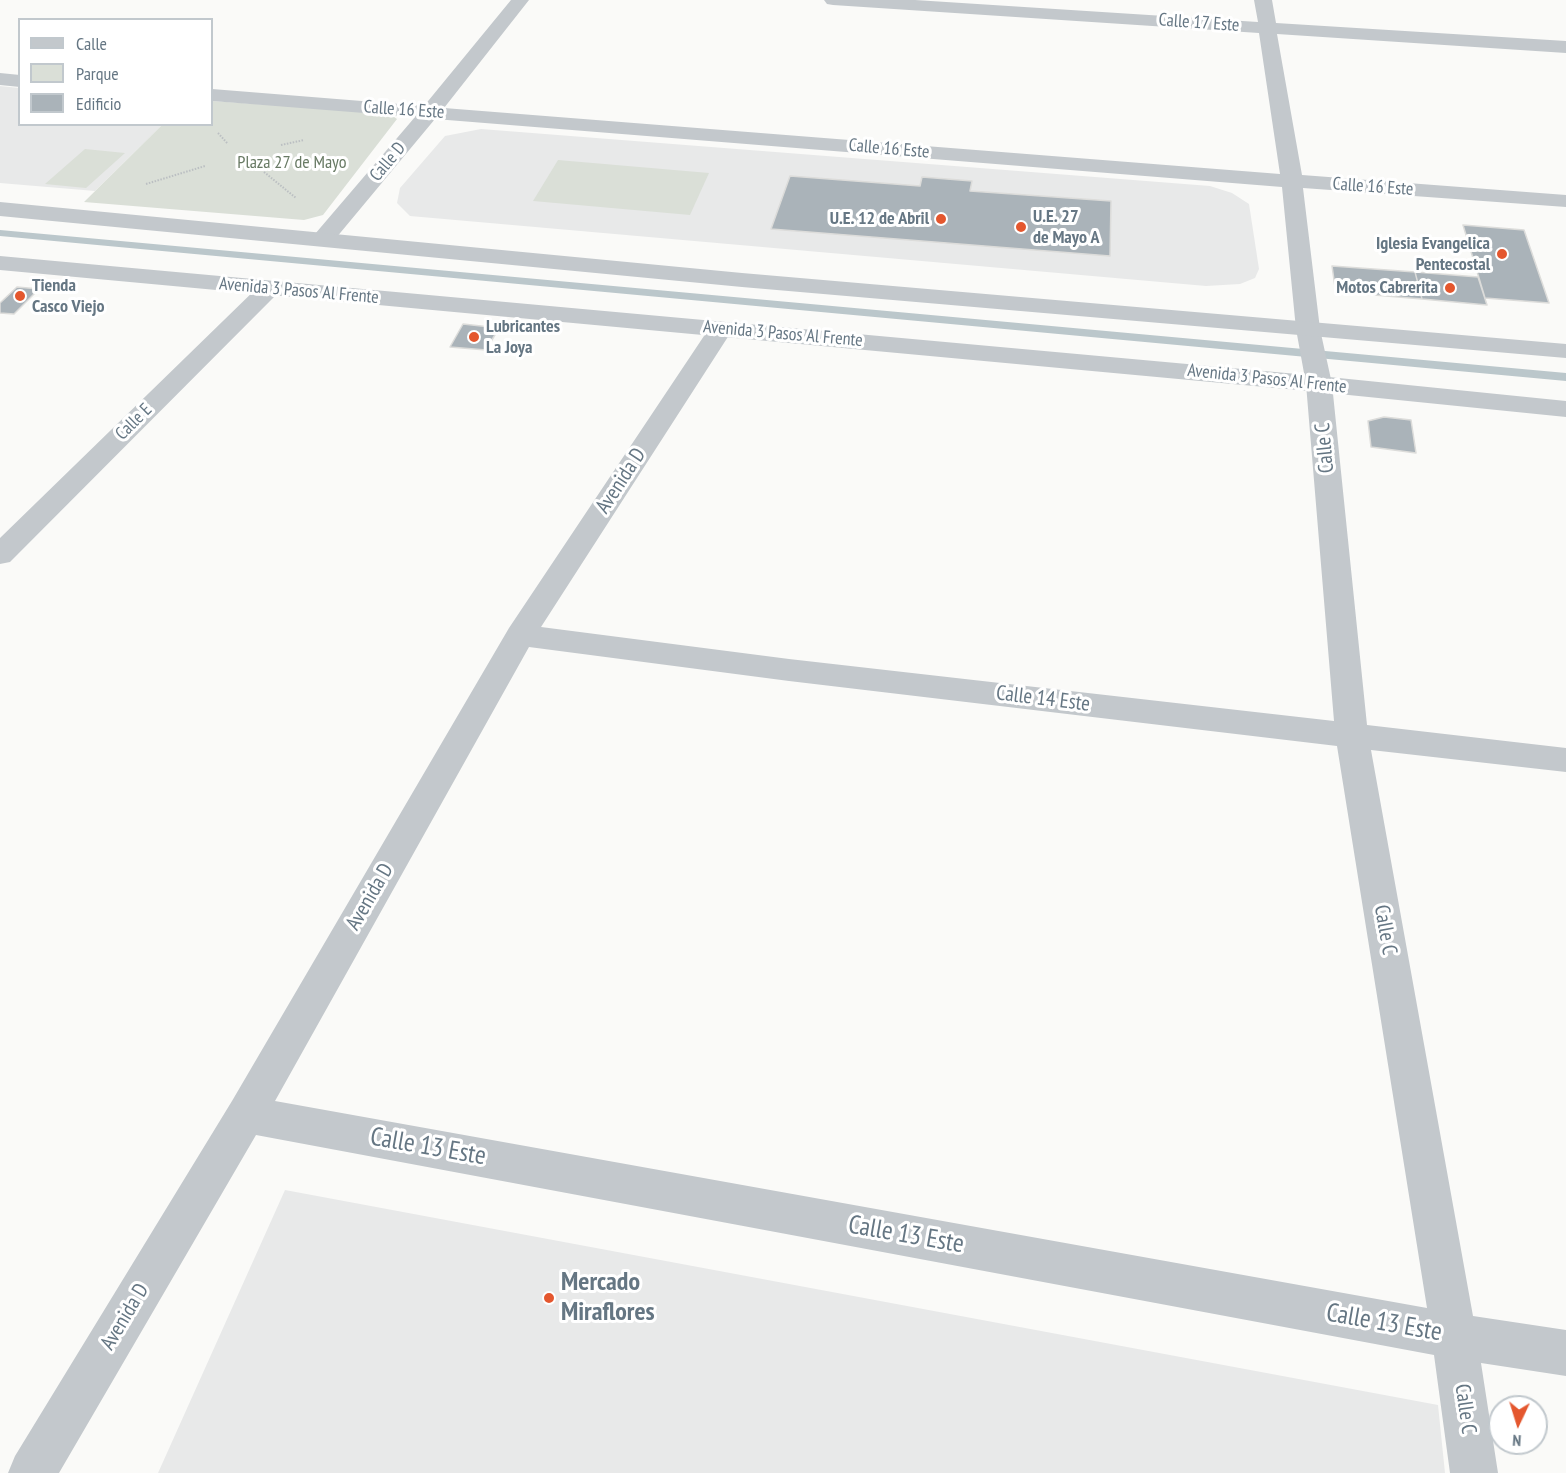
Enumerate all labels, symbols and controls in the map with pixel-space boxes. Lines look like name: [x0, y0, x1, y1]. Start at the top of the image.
street label: Calle 17 Este: [1158, 9, 1240, 37]
legend: [18, 18, 213, 126]
text: Calle: [76, 32, 107, 55]
text: Parque: [76, 62, 119, 85]
text: Edificio: [76, 92, 121, 115]
street label: Calle 16 Este: [363, 96, 445, 124]
street label: Calle 16 Este: [848, 135, 930, 163]
street label: Calle D: [365, 138, 411, 186]
park label: Plaza 27 de Mayo: [237, 152, 347, 174]
street label: Calle 16 Este: [1332, 173, 1414, 201]
place label: U.E. 27 de Mayo A: [1033, 206, 1100, 248]
place label: U.E. 12 de Abril: [830, 208, 929, 230]
marker: U.E. 12 de Abril: [934, 212, 948, 226]
marker: U.E. 27 de Mayo A: [1014, 220, 1028, 234]
place label: Iglesia Evangelica Pentecostal: [1376, 233, 1490, 276]
marker: Iglesia Evangelica Pentecostal: [1495, 247, 1509, 261]
street label: Avenida 3 Pasos Al Frente: [218, 273, 380, 309]
place label: Tienda Casco Viejo: [32, 275, 104, 318]
place label: Motos Cabrerita: [1336, 277, 1438, 299]
marker: Motos Cabrerita: [1443, 281, 1457, 295]
marker: Tienda Casco Viejo: [13, 289, 27, 303]
place label: Lubricantes La Joya: [486, 316, 560, 358]
street label: Avenida 3 Pasos Al Frente: [702, 316, 864, 352]
marker: Lubricantes La Joya: [467, 330, 481, 344]
street label: Avenida 3 Pasos Al Frente: [1186, 360, 1348, 398]
street label: Calle E: [111, 399, 157, 445]
street label: Calle C: [1310, 422, 1340, 474]
street label: Avenida D: [591, 444, 651, 518]
street label: Calle 14 Este: [995, 681, 1091, 717]
street label: Avenida D: [341, 859, 399, 935]
street label: Calle C: [1368, 903, 1402, 957]
street label: Calle 13 Este: [368, 1121, 488, 1173]
street label: Calle 13 Este: [846, 1209, 966, 1261]
place label: Mercado Miraflores: [561, 1267, 655, 1328]
street label: Avenida D: [95, 1279, 155, 1355]
marker: Mercado Miraflores: [542, 1291, 556, 1305]
street label: Calle 13 Este: [1324, 1297, 1444, 1349]
street label: Calle C: [1449, 1382, 1481, 1436]
north arrow: [1488, 1395, 1548, 1455]
text: N: [1512, 1431, 1522, 1451]

